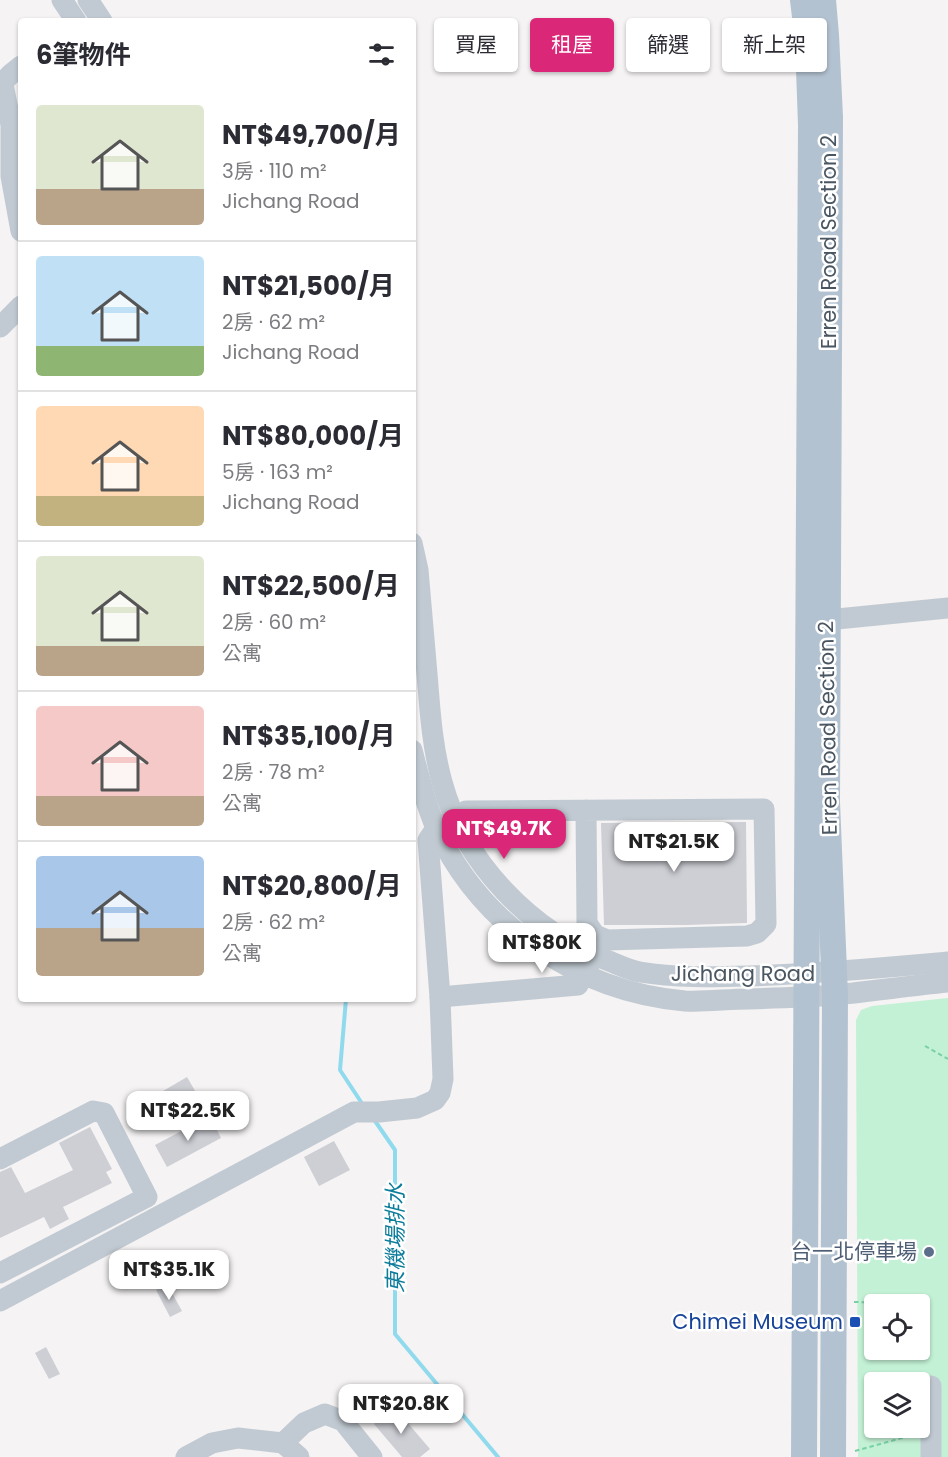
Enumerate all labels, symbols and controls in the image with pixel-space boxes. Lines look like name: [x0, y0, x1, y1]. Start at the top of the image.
chip: 買屋: [434, 18, 518, 72]
chip: 租屋: [530, 18, 614, 72]
chip: 篩選: [626, 18, 710, 72]
chip: 新上架: [722, 18, 827, 72]
text: 6筆物件: [36, 37, 131, 73]
icon: filters: [365, 38, 398, 71]
text: NT$49,700/月: [222, 117, 401, 153]
icon: home: [84, 129, 156, 201]
street label: Erren Road Section 2: [814, 135, 843, 349]
text: 3房 · 110 m²: [222, 157, 327, 185]
text: Jichang Road: [222, 187, 360, 215]
text: NT$21,500/月: [222, 268, 395, 304]
icon: home: [84, 280, 156, 352]
text: 2房 · 62 m²: [222, 308, 325, 336]
text: Jichang Road: [222, 338, 360, 366]
text: NT$80,000/月: [222, 418, 404, 454]
icon: home: [84, 430, 156, 502]
text: 5房 · 163 m²: [222, 458, 333, 486]
text: Jichang Road: [222, 488, 360, 516]
text: NT$22,500/月: [222, 568, 400, 604]
icon: home: [84, 580, 156, 652]
text: 2房 · 60 m²: [222, 608, 326, 636]
street label: Erren Road Section 2: [811, 621, 844, 835]
text: 公寓: [222, 639, 262, 667]
text: NT$35,100/月: [222, 718, 396, 754]
icon: home: [84, 730, 156, 802]
text: 2房 · 78 m²: [222, 758, 325, 786]
text: 公寓: [222, 789, 262, 817]
pin: NT$49.7K: [442, 809, 566, 860]
text: NT$49.7K: [456, 814, 552, 842]
pin: NT$21.5K: [612, 822, 736, 873]
text: NT$21.5K: [628, 827, 720, 855]
text: NT$20,800/月: [222, 868, 402, 904]
icon: home: [84, 880, 156, 952]
text: 2房 · 62 m²: [222, 908, 325, 936]
pin: NT$80K: [493, 923, 591, 974]
text: NT$80K: [502, 928, 582, 956]
text: 公寓: [222, 939, 262, 967]
street label: Jichang Road: [671, 959, 815, 988]
pin: NT$22.5K: [126, 1091, 250, 1142]
text: NT$22.5K: [140, 1096, 236, 1124]
water label: 東機場排水: [380, 1182, 411, 1293]
place label: 台一北停車場: [791, 1237, 917, 1266]
marker: 台一北停車場: [922, 1245, 936, 1259]
pin: NT$35.1K: [107, 1250, 231, 1301]
text: NT$35.1K: [123, 1255, 215, 1283]
map controls: [864, 1294, 930, 1438]
button: locate: [864, 1294, 930, 1360]
place label: Chimei Museum: [672, 1307, 843, 1336]
marker: Chimei Museum: [848, 1315, 862, 1329]
button: layers: [864, 1372, 930, 1438]
pin: NT$20.8K: [339, 1384, 463, 1435]
text: NT$20.8K: [352, 1389, 450, 1417]

